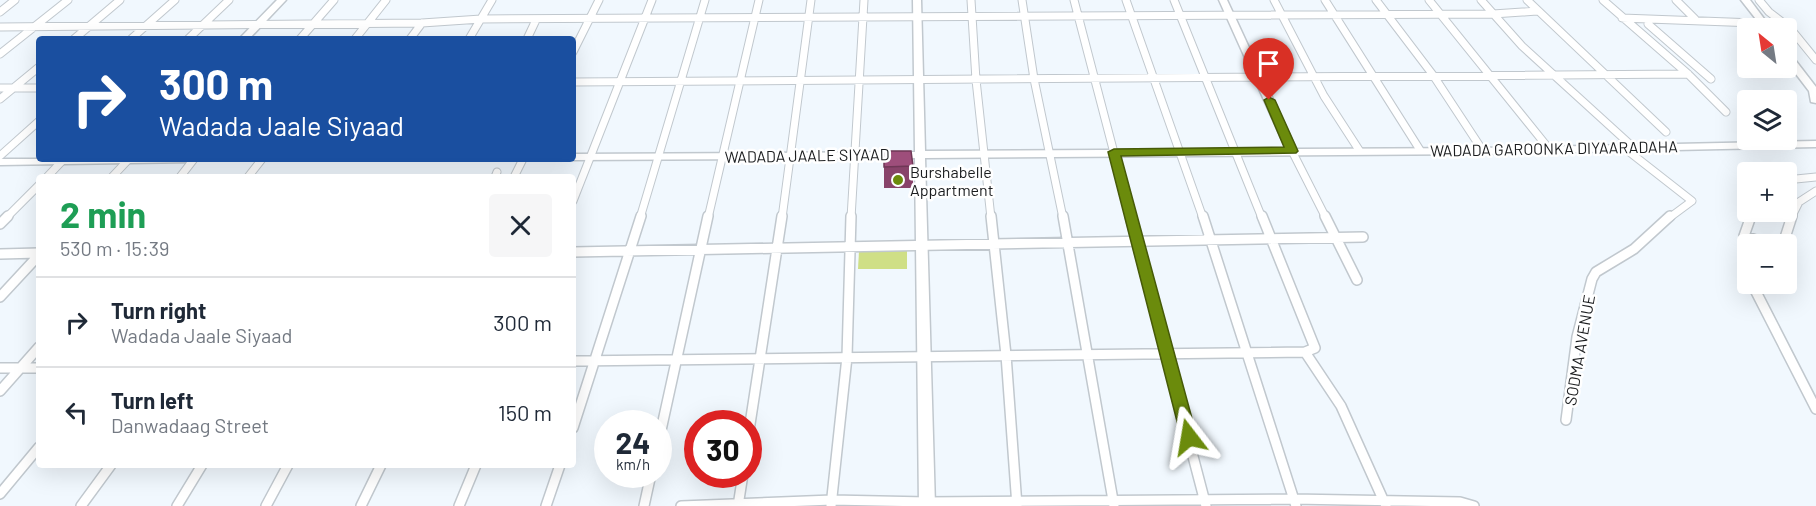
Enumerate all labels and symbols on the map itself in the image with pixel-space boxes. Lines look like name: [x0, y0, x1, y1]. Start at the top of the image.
north arrow: [1737, 18, 1797, 78]
pin: [1243, 38, 1294, 100]
street label: WADADA GAROONKA DIYAARADAHA: [1430, 136, 1678, 160]
street label: WADADA JAALE SIYAAD: [724, 144, 890, 166]
place label: Burshabelle Appartment: [910, 162, 994, 199]
marker: Burshabelle Appartment: [891, 173, 905, 187]
street label: SODMA AVENUE: [1560, 293, 1598, 407]
position arrow: [1157, 405, 1221, 469]
speed limit sign: 30: [684, 410, 762, 488]

